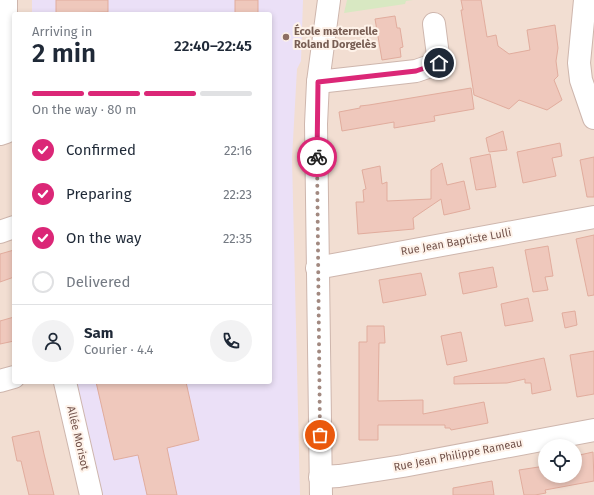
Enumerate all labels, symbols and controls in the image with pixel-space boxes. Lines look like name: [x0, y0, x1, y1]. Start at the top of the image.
text: Arriving in: [32, 24, 92, 39]
place label: École maternelle Roland Dorgelès: [294, 24, 378, 51]
marker: École maternelle Roland Dorgelès: [281, 32, 291, 42]
text: 22:40–22:45: [174, 37, 252, 55]
text: 2 min: [32, 38, 96, 69]
pin: [422, 46, 456, 80]
icon: home: [428, 52, 450, 74]
text: On the way · 80 m: [32, 102, 136, 117]
courier: [297, 137, 337, 177]
icon: check: [32, 139, 54, 161]
text: Confirmed: [66, 141, 136, 159]
text: 22:16: [224, 143, 252, 158]
icon: bike: [306, 146, 328, 168]
icon: check: [32, 183, 54, 205]
text: Preparing: [66, 185, 131, 203]
text: 22:23: [223, 187, 252, 202]
street label: Rue Jean Baptiste Lulli: [400, 226, 512, 258]
icon: check: [32, 227, 54, 249]
text: On the way: [66, 229, 141, 247]
text: 22:35: [223, 231, 252, 246]
text: Delivered: [66, 273, 130, 291]
button: person: [32, 320, 74, 362]
button: phone: [210, 320, 252, 362]
text: Sam: [84, 324, 113, 342]
text: Courier · 4.4: [84, 342, 154, 357]
street label: Allée Morisot: [64, 405, 92, 471]
pin: [303, 418, 337, 452]
icon: bag: [309, 424, 331, 446]
street label: Rue Jean Philippe Rameau: [393, 436, 523, 474]
map controls: [538, 439, 582, 483]
button: locate: [538, 439, 582, 483]

